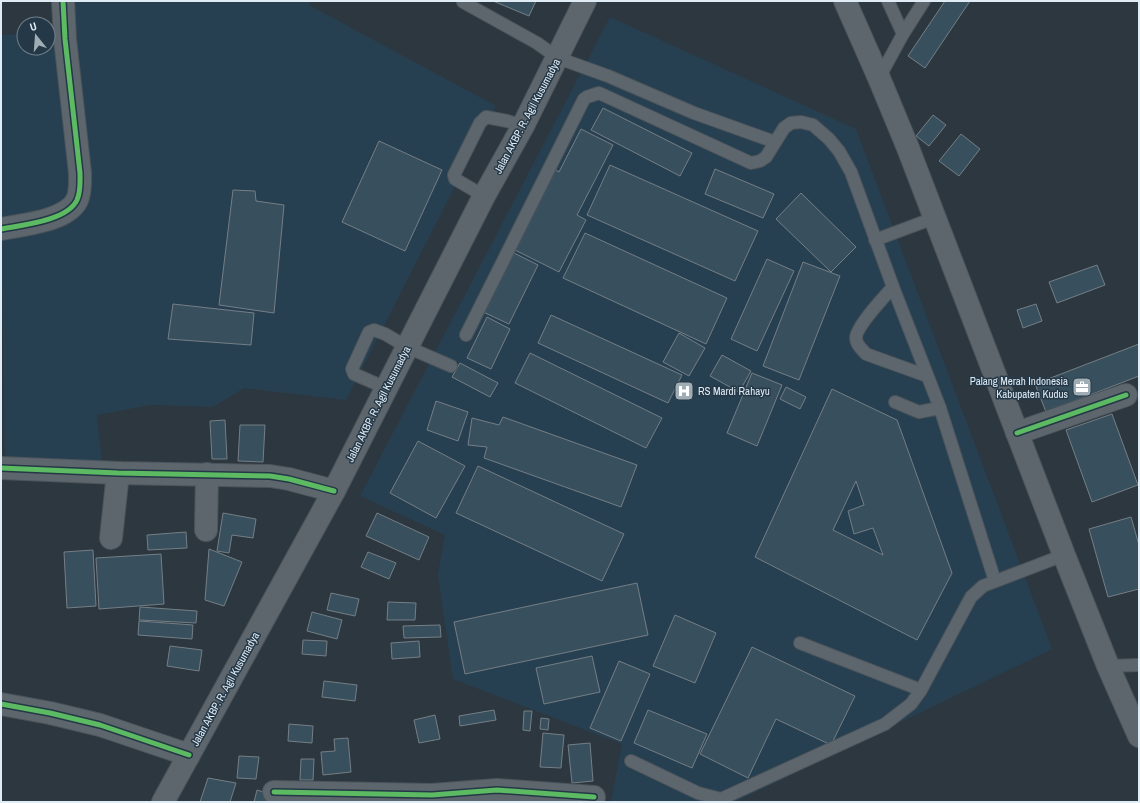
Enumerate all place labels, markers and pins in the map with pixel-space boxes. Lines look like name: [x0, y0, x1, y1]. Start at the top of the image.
place label: Palang Merah Indonesia Kabupaten Kudus: [970, 374, 1068, 401]
office icon: Palang Merah Indonesia Kabupaten Kudus: [1071, 376, 1093, 398]
hospital icon: RS Mardi Rahayu: [673, 380, 695, 402]
place label: RS Mardi Rahayu: [698, 384, 770, 398]

